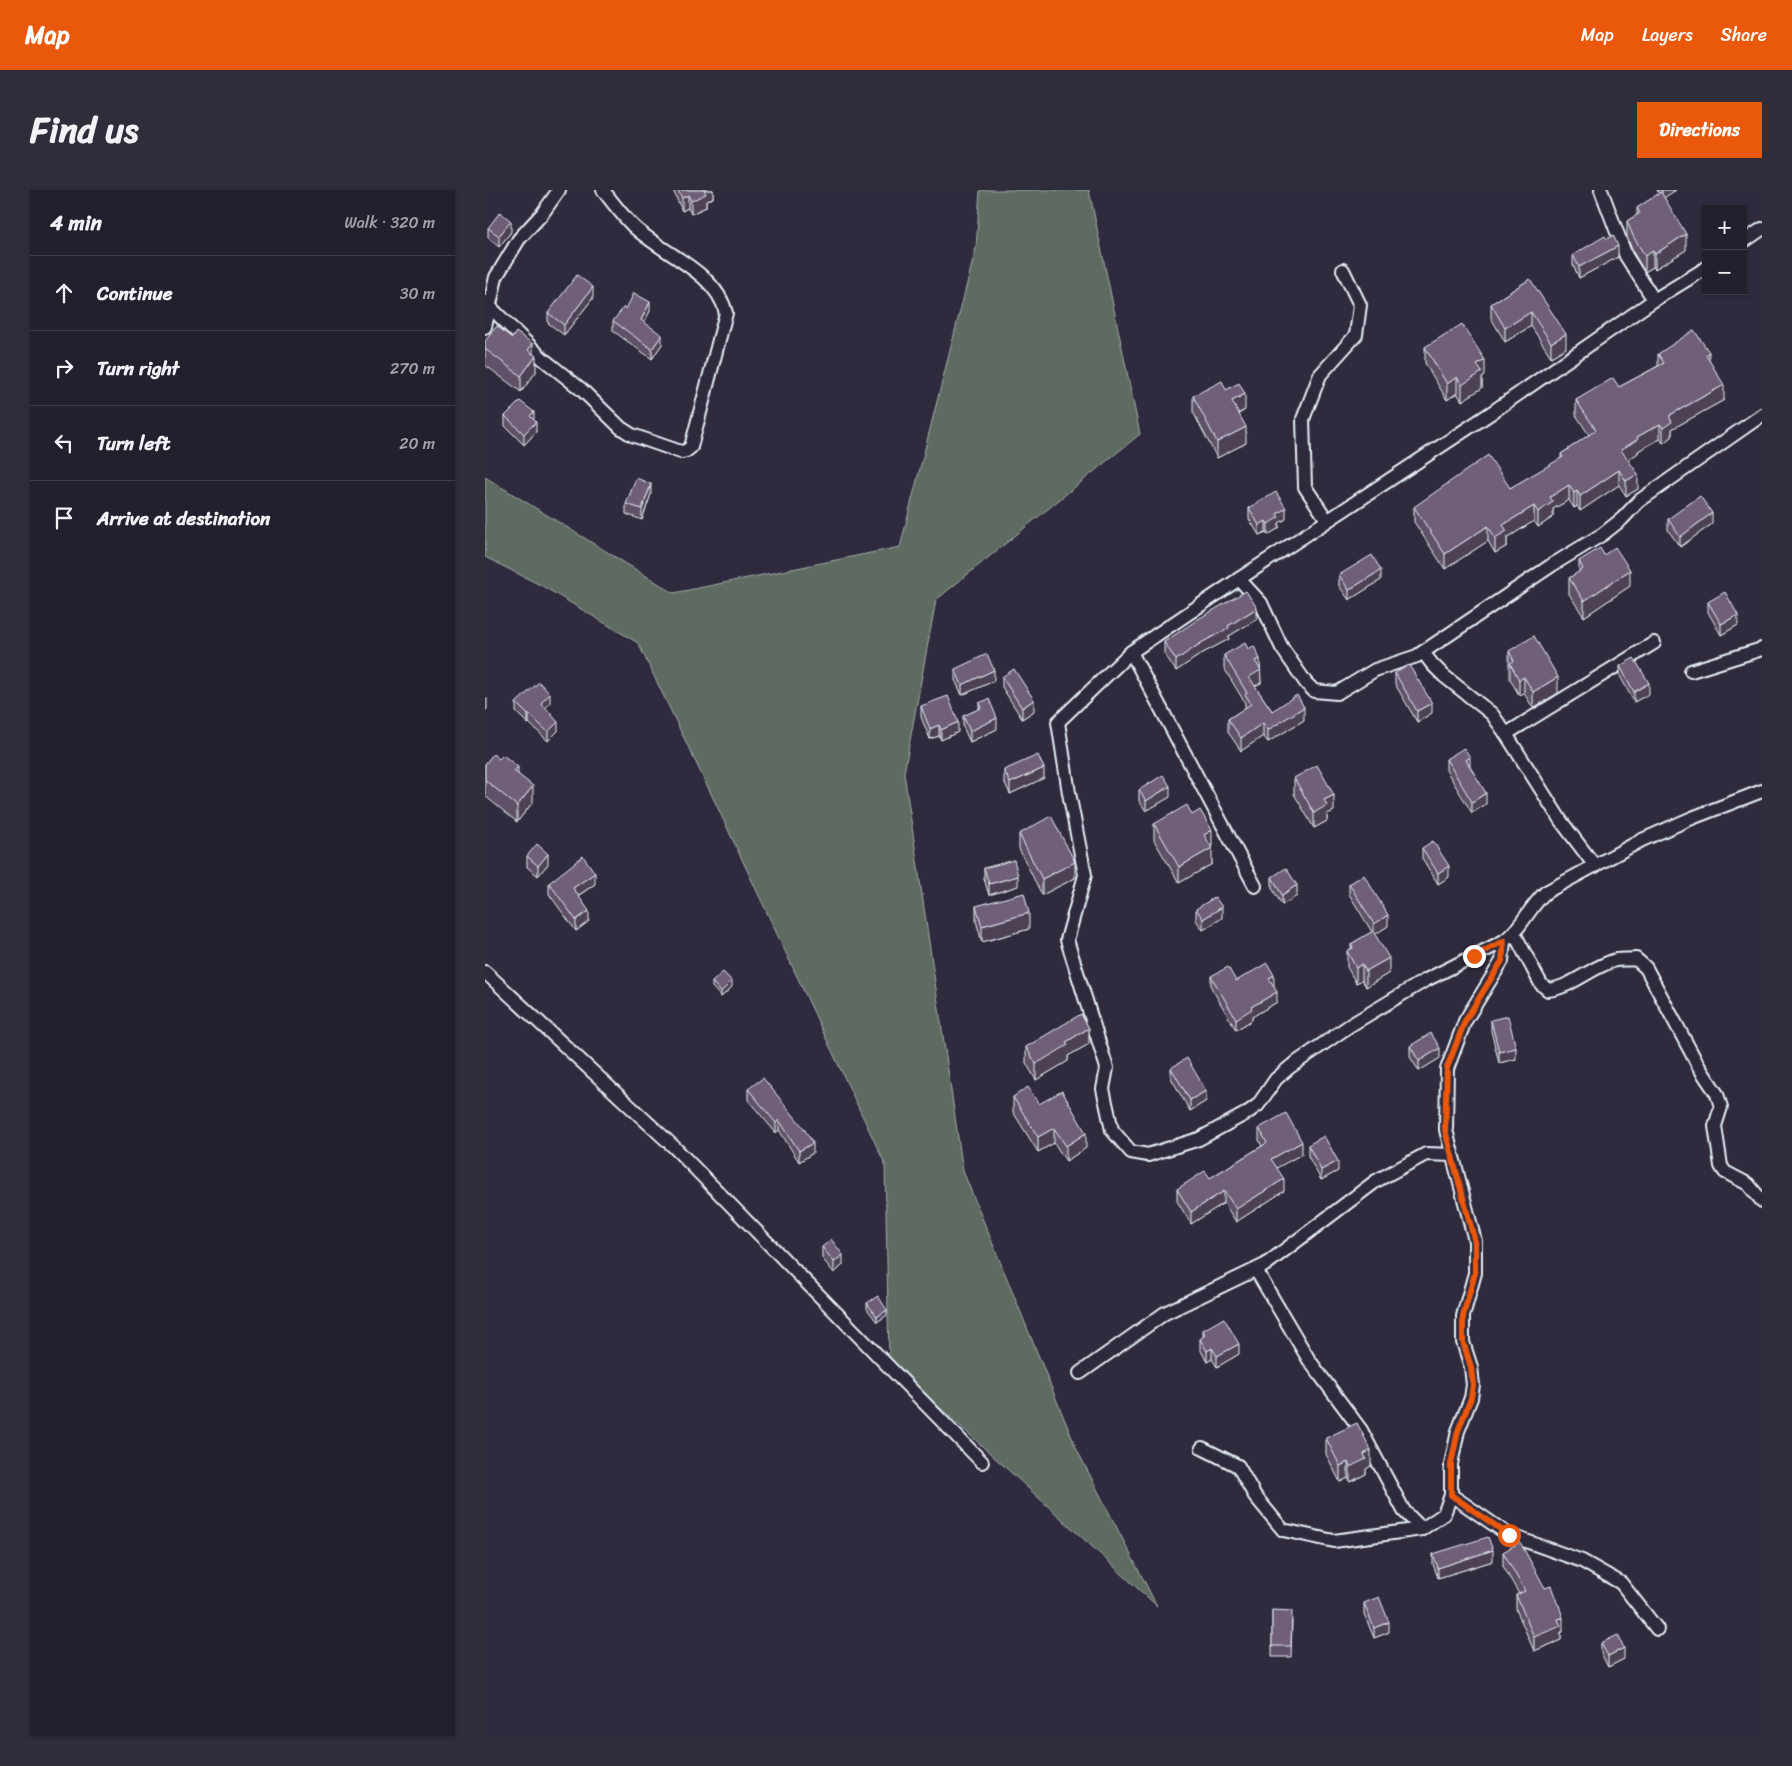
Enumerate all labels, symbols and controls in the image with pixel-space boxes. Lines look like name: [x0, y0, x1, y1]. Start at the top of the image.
text: Map: [25, 14, 69, 56]
text: Map: [1581, 19, 1614, 51]
text: Layers: [1642, 19, 1693, 51]
text: Share: [1721, 19, 1767, 51]
text: Find us: [30, 99, 138, 161]
button: Directions: [1637, 102, 1762, 158]
text: 4 min: [50, 204, 102, 242]
map controls: [1702, 205, 1747, 295]
button: +: [1702, 205, 1747, 250]
text: Walk · 320 m: [344, 208, 435, 237]
button: −: [1702, 250, 1747, 295]
text: Continue: [97, 277, 173, 310]
icon: ahead: [50, 279, 78, 307]
text: 30 m: [400, 279, 435, 308]
text: Turn right: [97, 352, 179, 385]
icon: right: [50, 354, 78, 382]
text: 270 m: [390, 354, 435, 383]
text: Turn left: [97, 427, 170, 460]
icon: left: [50, 429, 78, 457]
text: 20 m: [399, 429, 435, 458]
text: Arrive at destination: [97, 502, 270, 535]
icon: arrive: [50, 504, 78, 532]
route end: [1463, 945, 1486, 968]
route start: [1498, 1524, 1521, 1547]

